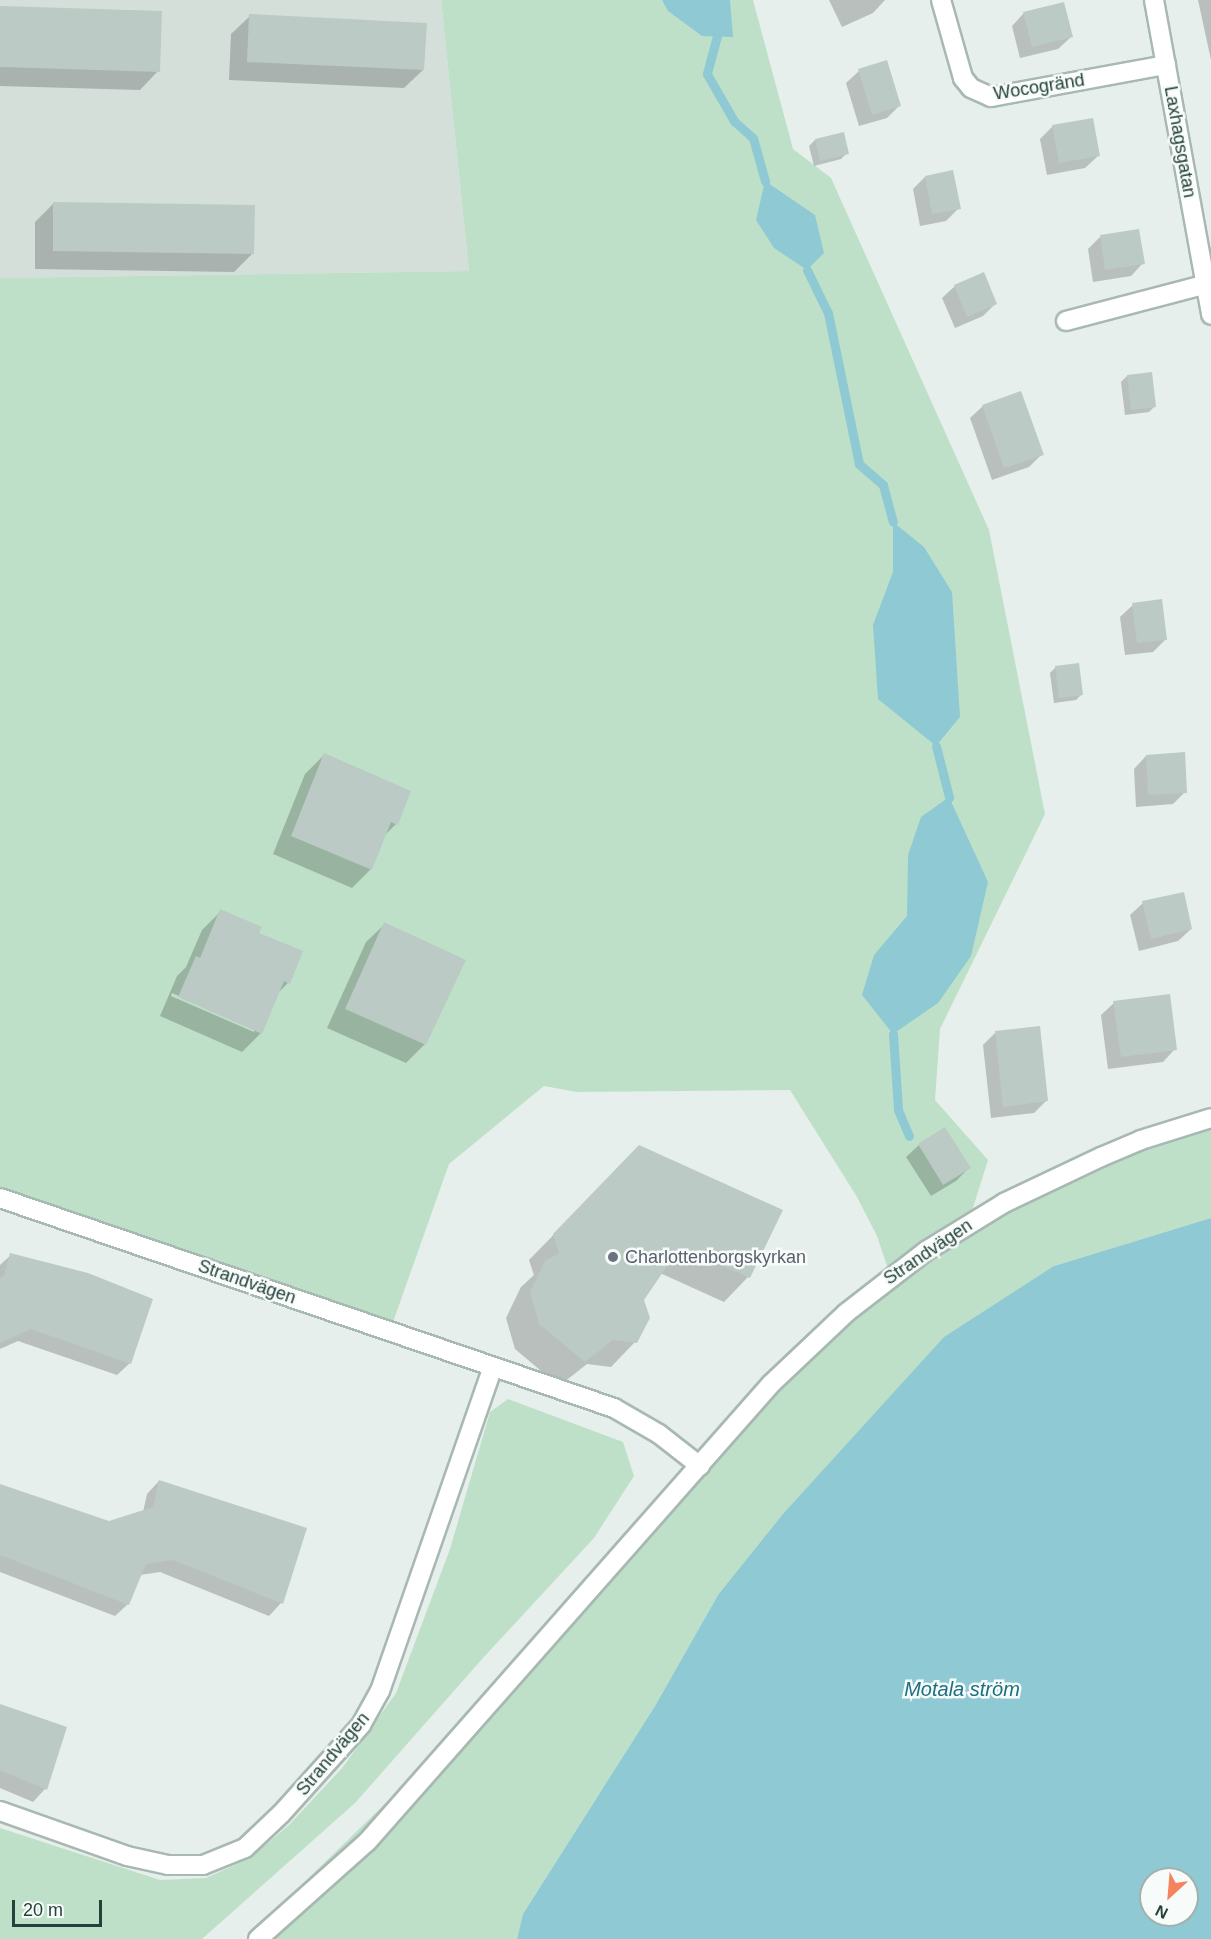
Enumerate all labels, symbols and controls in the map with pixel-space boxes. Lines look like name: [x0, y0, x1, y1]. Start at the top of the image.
street label: Wocogränd: [992, 69, 1086, 105]
street label: Laxhagsgatan: [1160, 84, 1200, 200]
street label: Strandvägen: [880, 1215, 976, 1289]
place label: Charlottenborgskyrkan: [625, 1246, 806, 1268]
marker: Charlottenborgskyrkan: [606, 1250, 620, 1264]
street label: Strandvägen: [195, 1255, 299, 1309]
water label: Motala ström: [904, 1677, 1020, 1701]
street label: Strandvägen: [292, 1708, 374, 1800]
north arrow: [1139, 1867, 1199, 1927]
scale bar: [15, 1888, 105, 1926]
text: 20 m: [23, 1900, 63, 1920]
text: N: [1153, 1902, 1171, 1922]

